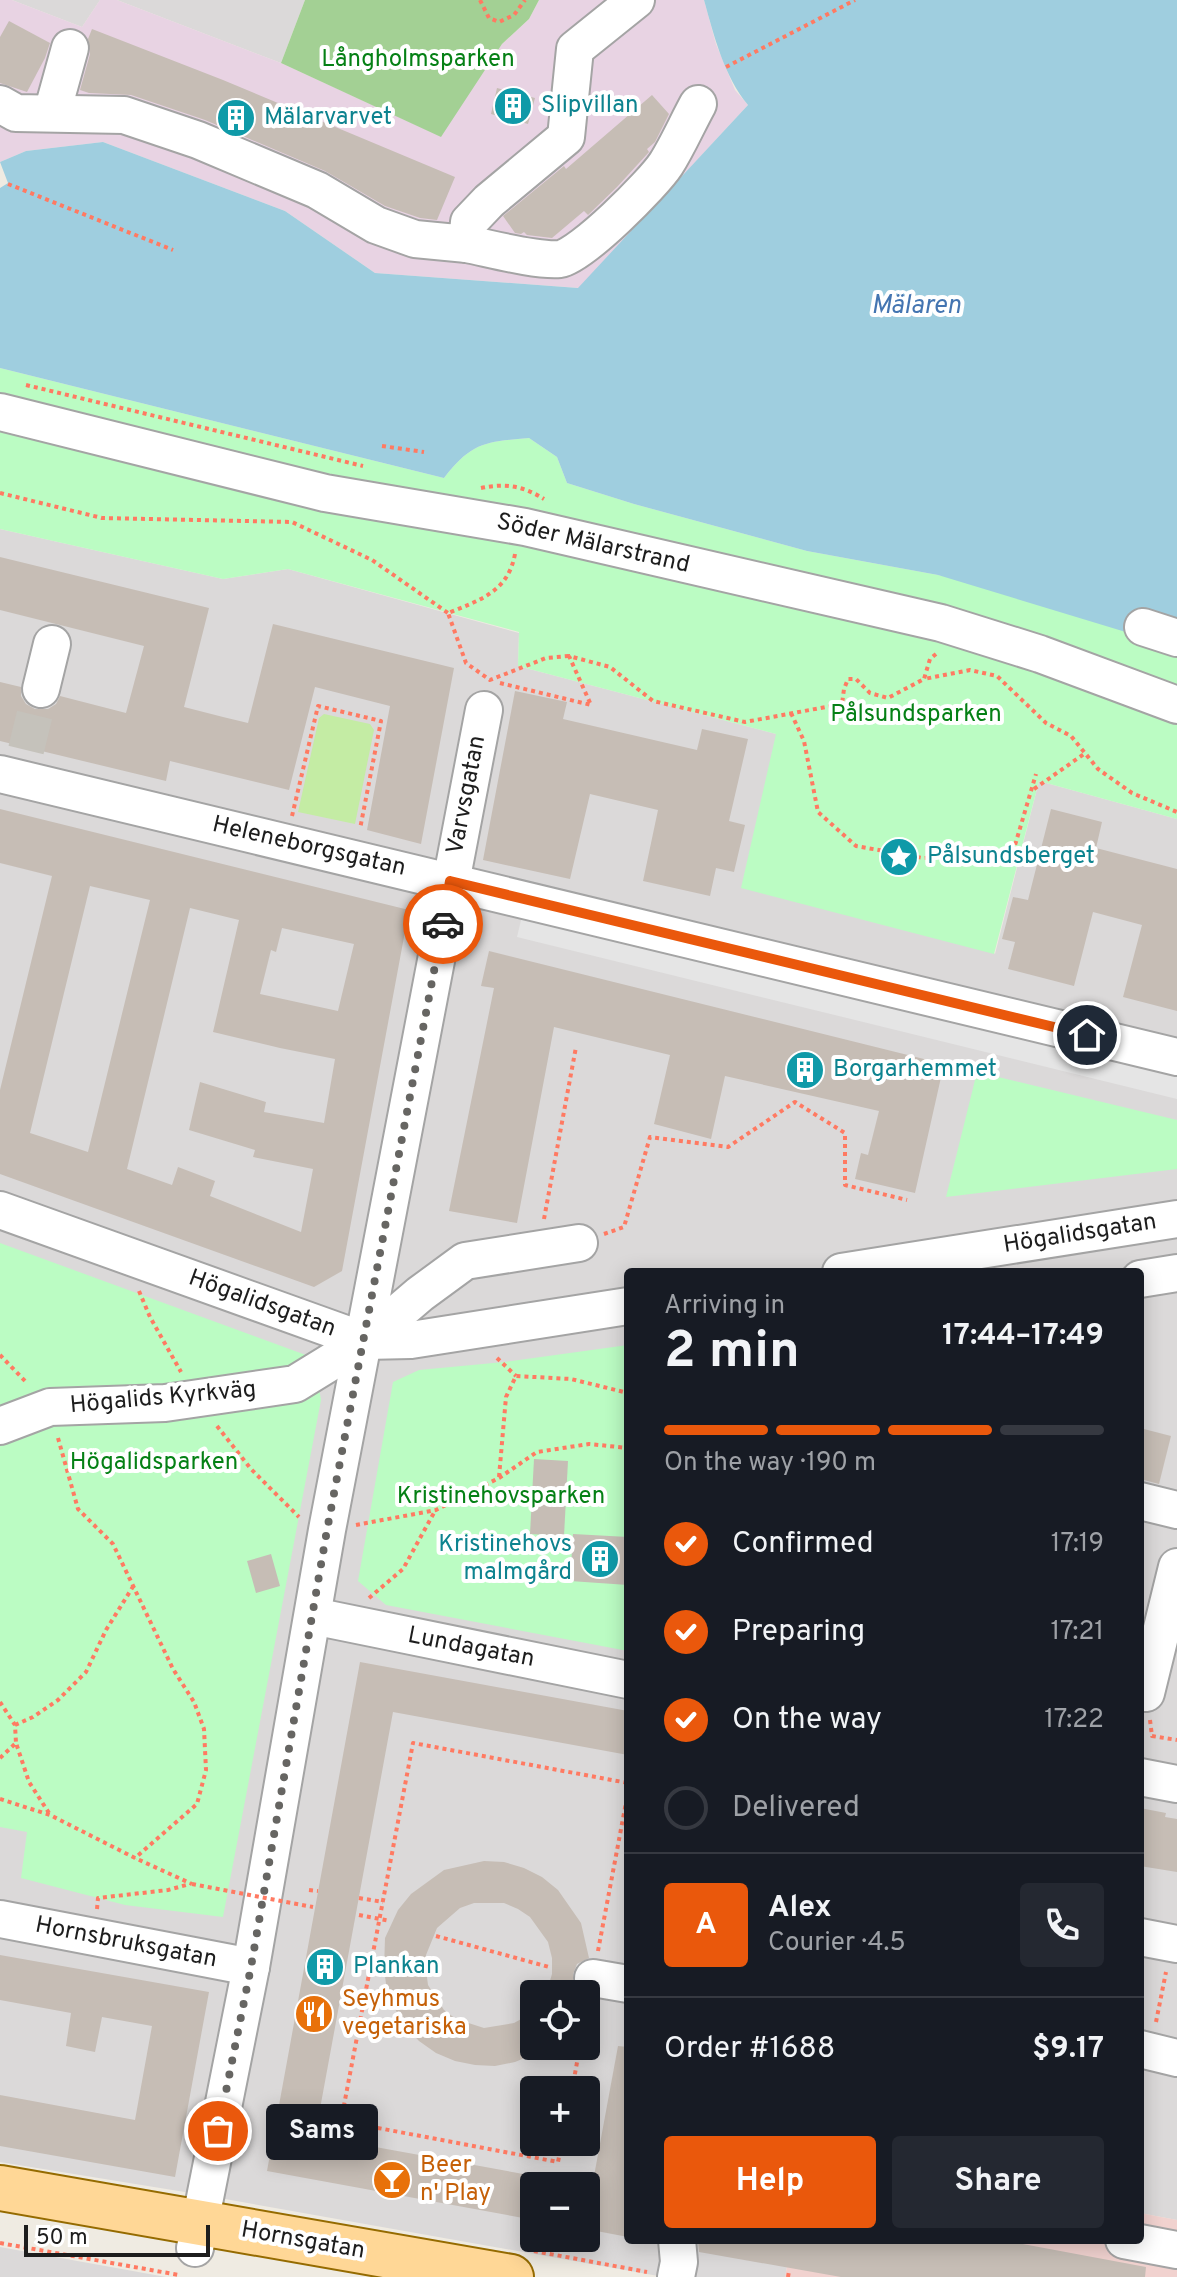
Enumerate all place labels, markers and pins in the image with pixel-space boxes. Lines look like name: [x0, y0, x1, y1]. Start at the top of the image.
building icon: Slipvillan: [492, 85, 534, 127]
place label: Slipvillan: [541, 91, 639, 121]
building icon: Mälarvarvet: [215, 97, 257, 139]
place label: Mälarvarvet: [264, 103, 392, 133]
place icon: Pålsundsberget: [878, 836, 920, 878]
place label: Pålsundsberget: [927, 842, 1095, 872]
pin: [1053, 1001, 1121, 1069]
building icon: Borgarhemmet: [784, 1049, 826, 1091]
place label: Borgarhemmet: [833, 1055, 997, 1085]
place label: Kristinehovs malmgård: [438, 1530, 572, 1588]
building icon: Kristinehovs malmgård: [579, 1538, 621, 1580]
building icon: Plankan: [304, 1946, 346, 1988]
place label: Plankan: [353, 1952, 439, 1982]
place label: Seyhmus vegetariska: [342, 1985, 467, 2043]
restaurant icon: Seyhmus vegetariska: [293, 1993, 335, 2035]
pin: [184, 2097, 252, 2165]
callout: Sams: [266, 2103, 378, 2159]
place label: Beer n' Play: [420, 2151, 491, 2209]
bar icon: Beer n' Play: [371, 2159, 413, 2201]

